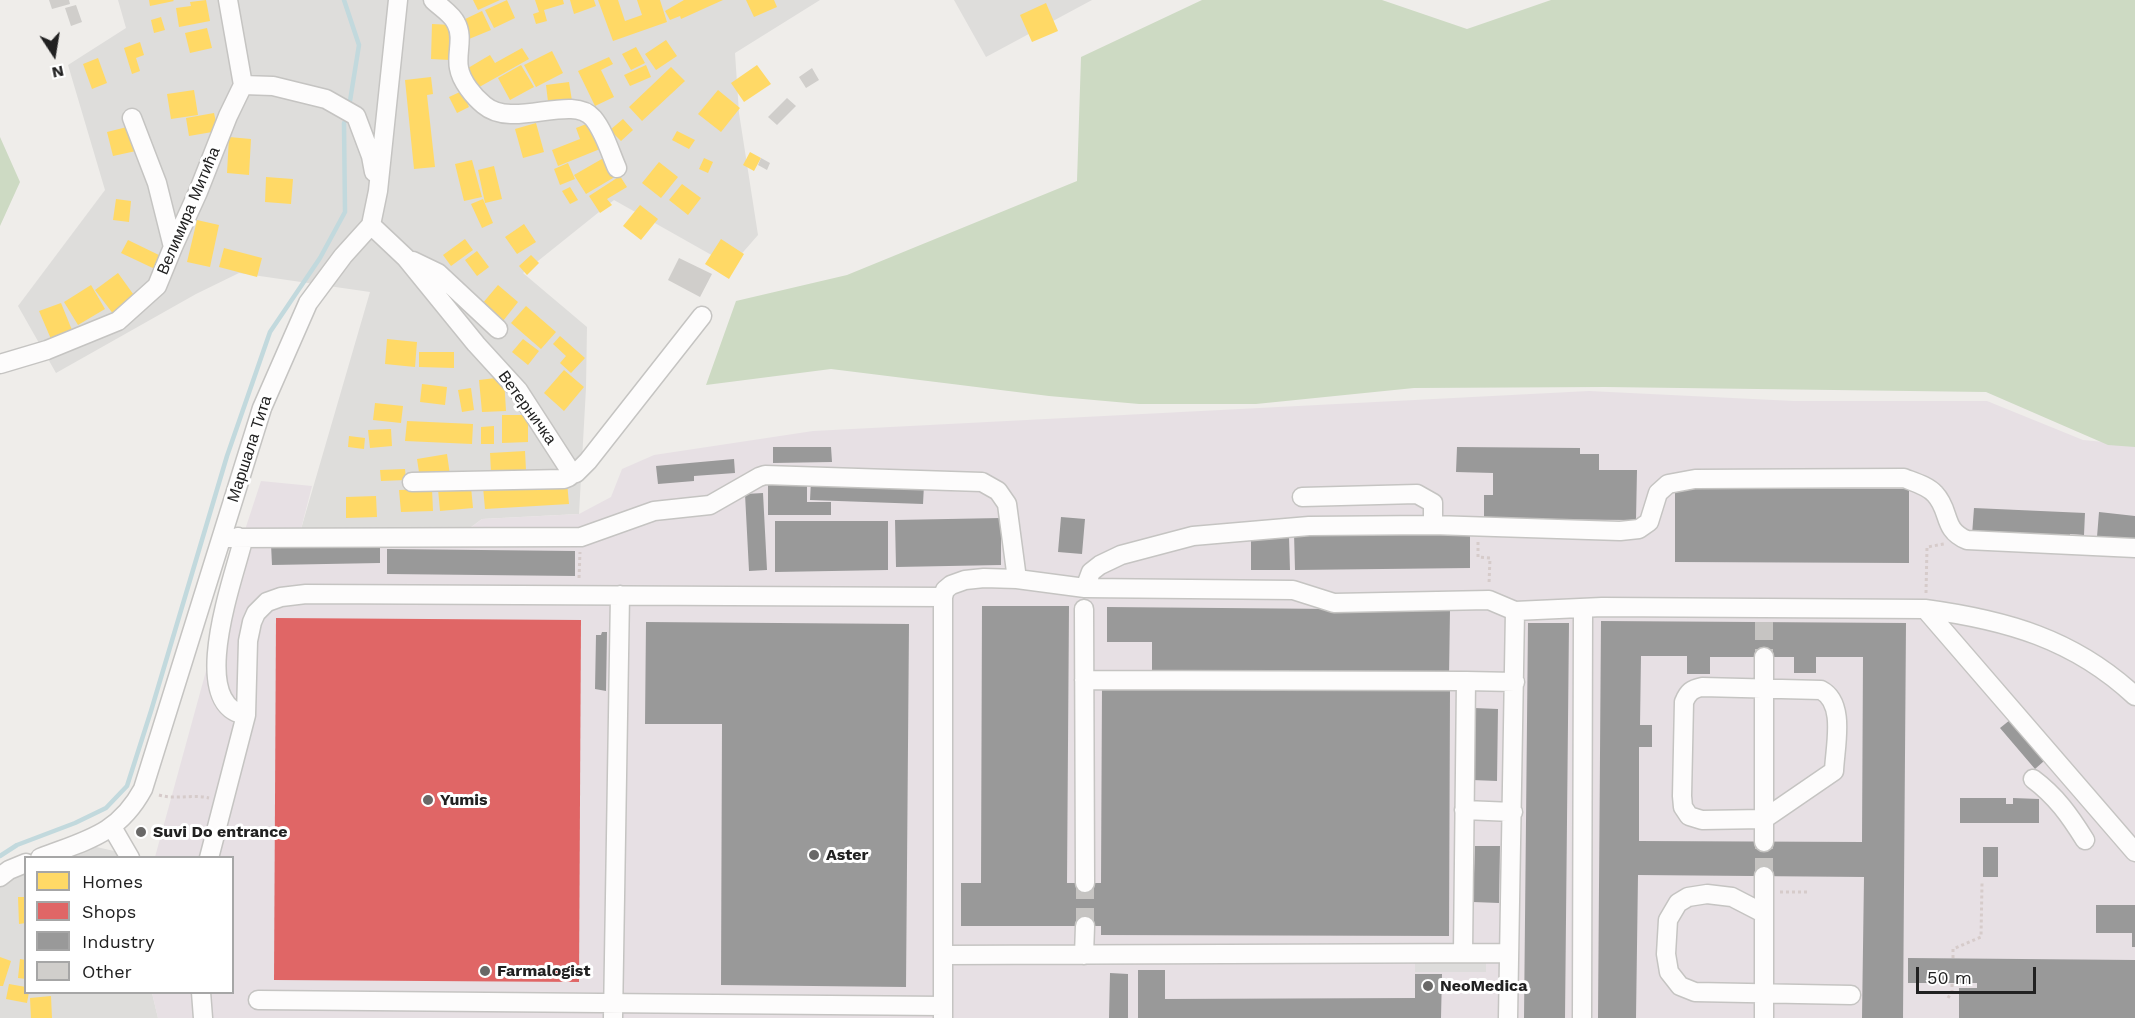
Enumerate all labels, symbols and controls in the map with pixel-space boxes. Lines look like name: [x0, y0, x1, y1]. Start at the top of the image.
north arrow: [24, 24, 84, 84]
text: N: [50, 62, 66, 83]
street label: Велимира Митића: [153, 144, 225, 278]
street label: Ветерничка: [494, 367, 560, 449]
street label: Маршала Тита: [224, 393, 276, 505]
place label: Yumis: [440, 790, 488, 810]
marker: Yumis: [421, 793, 435, 807]
place label: Suvi Do entrance: [153, 822, 287, 842]
marker: Suvi Do entrance: [134, 825, 148, 839]
place label: Aster: [826, 845, 868, 865]
marker: Aster: [807, 848, 821, 862]
legend: [24, 856, 234, 994]
text: Homes: [82, 871, 143, 892]
text: Shops: [82, 901, 136, 922]
text: Industry: [82, 931, 154, 952]
scale bar: [1919, 955, 2039, 993]
text: Other: [82, 961, 132, 982]
place label: Farmalogist: [497, 961, 590, 981]
marker: Farmalogist: [478, 964, 492, 978]
text: 50 m: [1927, 967, 1972, 988]
place label: NeoMedica: [1440, 976, 1527, 996]
marker: NeoMedica: [1421, 979, 1435, 993]

